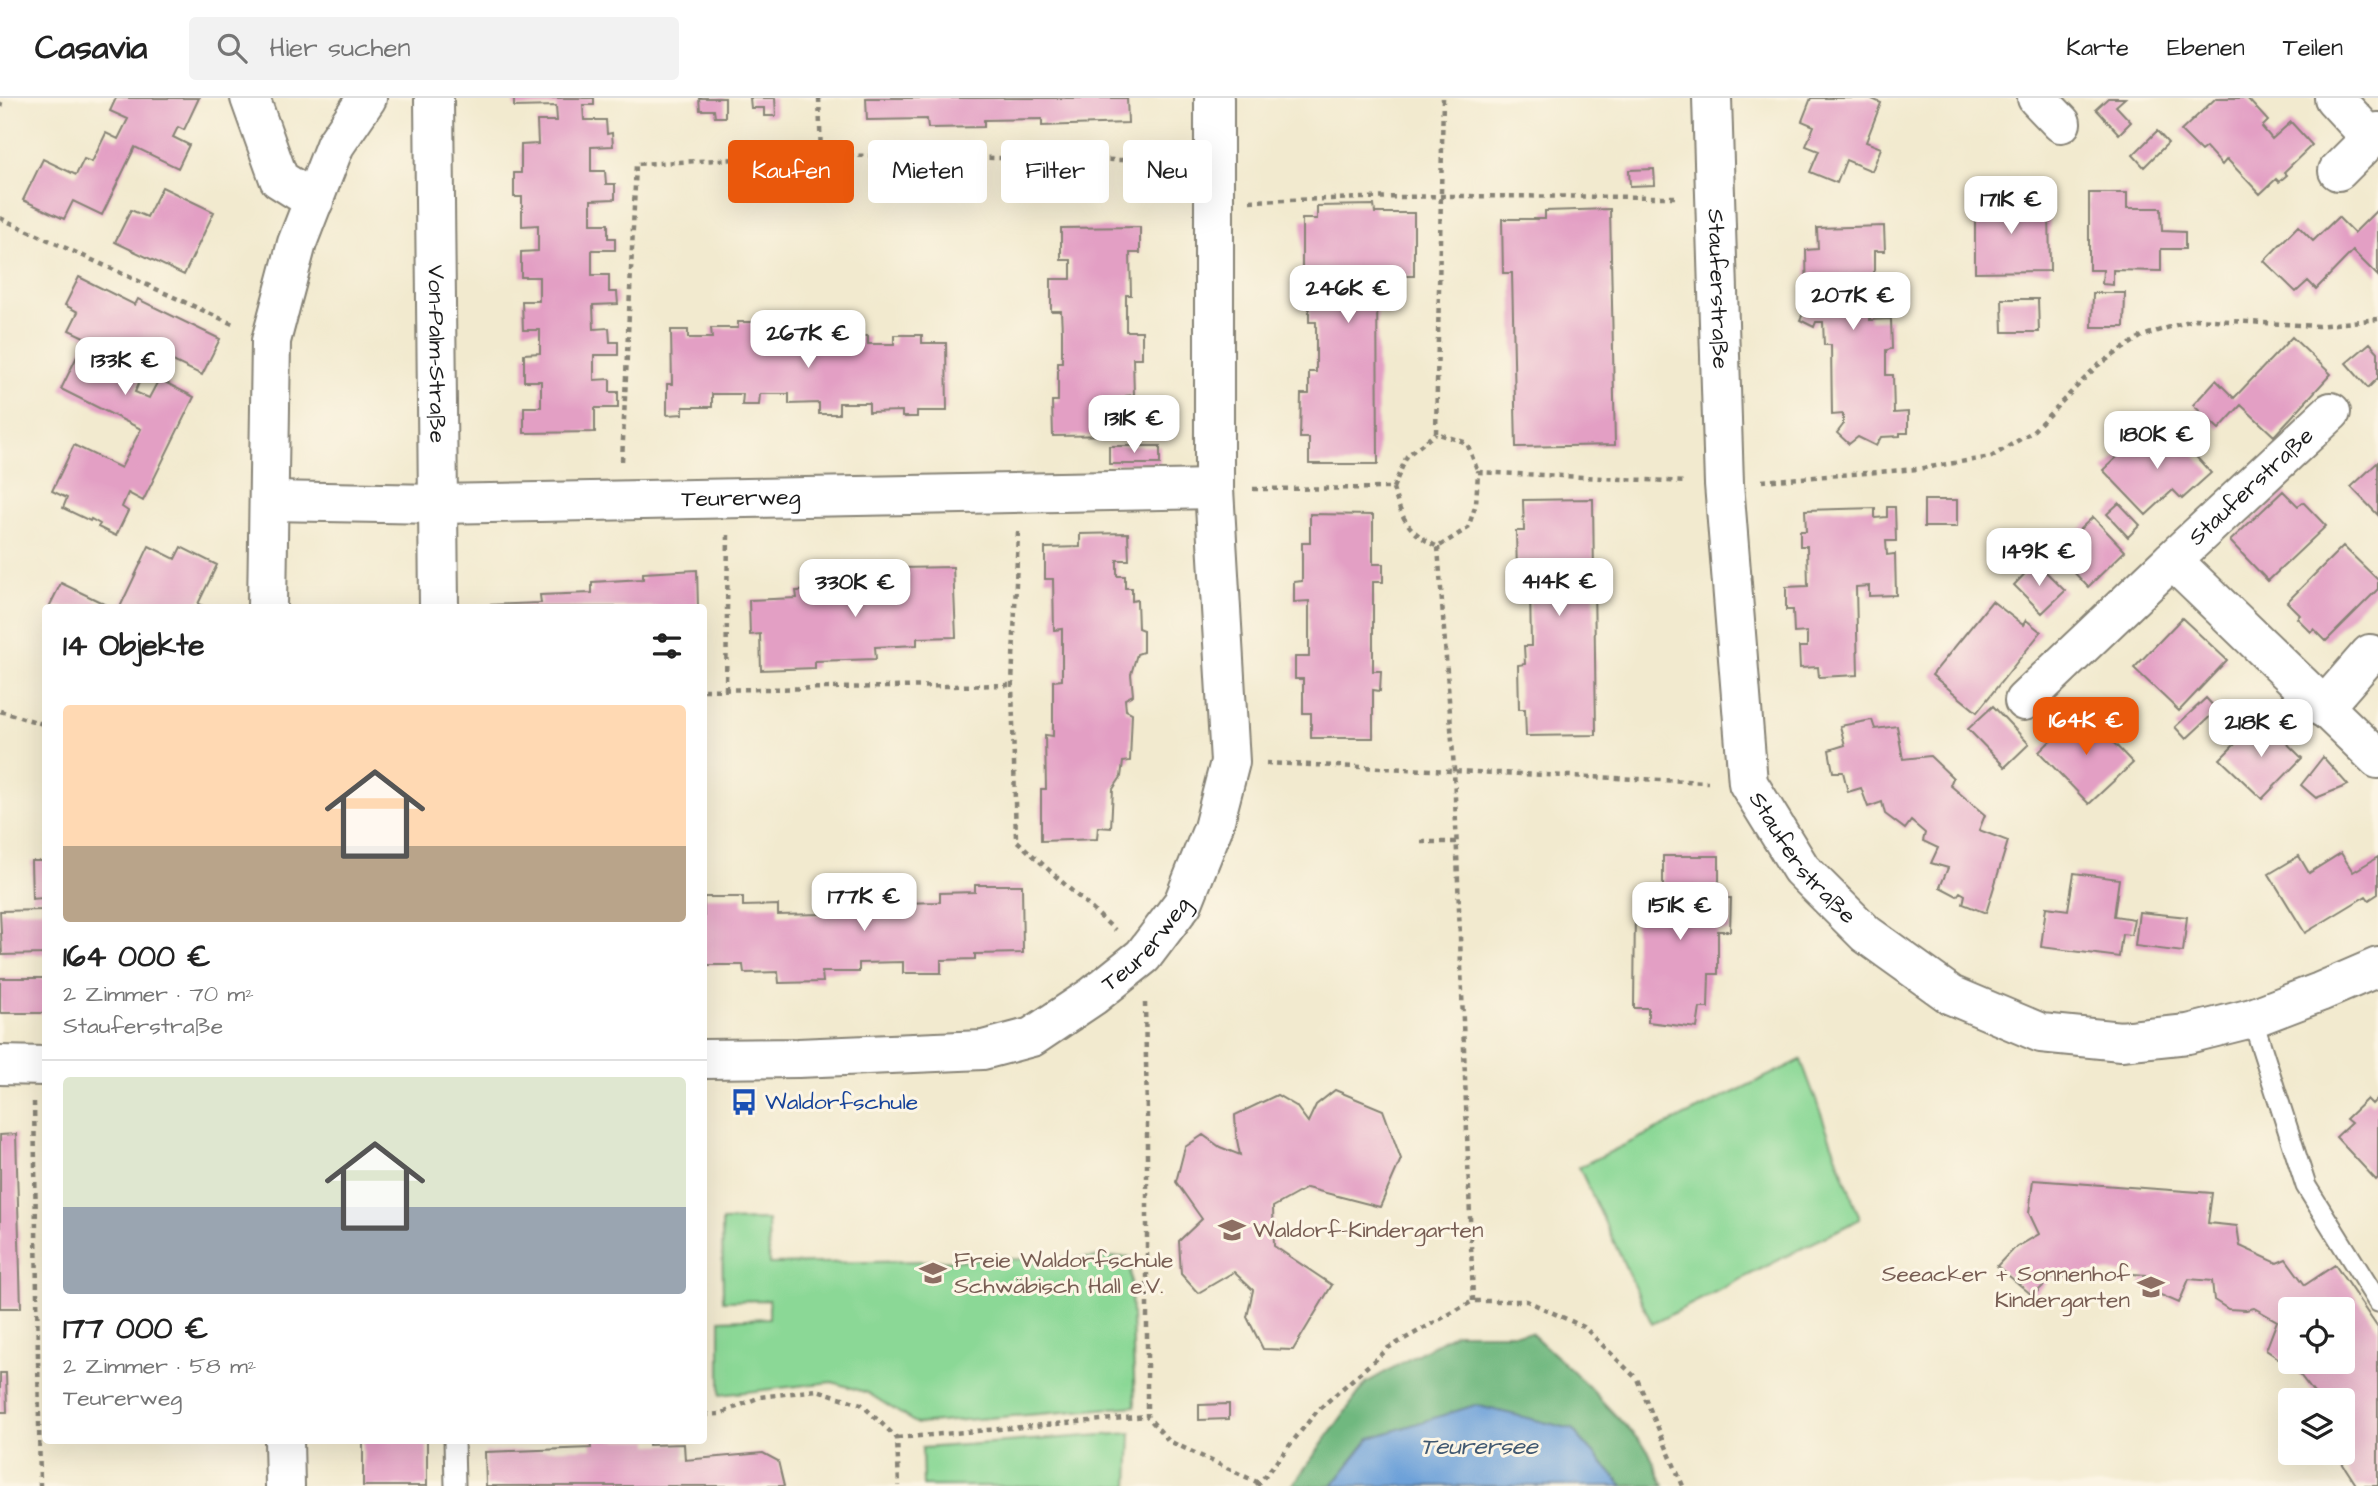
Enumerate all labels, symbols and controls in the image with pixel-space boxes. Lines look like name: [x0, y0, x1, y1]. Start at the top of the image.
search box: [189, 17, 679, 80]
text: Casavia: [35, 25, 147, 71]
icon: search: [213, 29, 251, 67]
text: Hier suchen: [269, 30, 411, 66]
text: Karte: [2066, 31, 2129, 65]
text: Ebenen: [2167, 31, 2245, 65]
text: Teilen: [2283, 31, 2343, 65]
chip: Kaufen: [728, 140, 854, 203]
chip: Mieten: [868, 140, 987, 203]
chip: Filter: [1001, 140, 1109, 203]
chip: Neu: [1123, 140, 1212, 203]
pin: 171K €: [1954, 176, 2068, 236]
text: 171K €: [1980, 183, 2042, 215]
street label: Stauferstraße: [1699, 208, 1736, 370]
street label: Von-Palm-Straße: [420, 265, 453, 443]
pin: 246K €: [1291, 266, 1405, 325]
text: 246K €: [1306, 272, 1390, 304]
pin: 207K €: [1796, 272, 1910, 332]
text: 207K €: [1811, 279, 1895, 311]
pin: 267K €: [751, 310, 865, 370]
text: 267K €: [766, 317, 850, 349]
pin: 133K €: [68, 338, 182, 397]
text: 133K €: [91, 344, 159, 376]
pin: 131K €: [1077, 396, 1191, 455]
text: 131K €: [1104, 402, 1164, 434]
pin: 180K €: [2100, 412, 2214, 471]
text: 180K €: [2120, 418, 2194, 450]
street label: Stauferstraße: [2181, 420, 2321, 553]
street label: Teurerweg: [681, 481, 801, 515]
pin: 149K €: [1982, 528, 2096, 588]
text: 149K €: [2002, 535, 2076, 567]
pin: 414K €: [1502, 559, 1616, 618]
pin: 330K €: [798, 560, 912, 619]
text: 414K €: [1521, 565, 1597, 597]
text: 330K €: [815, 566, 895, 598]
text: 14 Objekte: [63, 625, 205, 667]
icon: filters: [648, 627, 686, 665]
pin: 164K €: [2029, 698, 2143, 757]
pin: 218K €: [2204, 700, 2318, 759]
text: 164K €: [2049, 704, 2123, 736]
text: 218K €: [2225, 706, 2297, 738]
icon: home: [312, 751, 438, 877]
street label: Stauferstraße: [1741, 785, 1863, 931]
pin: 177K €: [807, 874, 921, 933]
text: 177K €: [828, 880, 900, 912]
pin: 151K €: [1623, 882, 1737, 942]
text: 151K €: [1648, 889, 1712, 921]
street label: Teurerweg: [1095, 890, 1199, 999]
text: 164 000 €: [63, 936, 211, 978]
text: 2 Zimmer · 70 m²: [63, 978, 254, 1010]
text: Stauferstraße: [63, 1010, 223, 1042]
place label: Waldorfschule: [765, 1086, 918, 1118]
bus stop icon: Waldorfschule: [729, 1087, 759, 1117]
icon: home: [312, 1123, 438, 1249]
place label: Waldorf-Kindergarten: [1253, 1214, 1484, 1247]
school or university icon: Waldorf-Kindergarten: [1217, 1215, 1247, 1245]
place label: Freie Waldorfschule Schwäbisch Hall e.V.: [954, 1244, 1173, 1302]
school or university icon: Freie Waldorfschule Schwäbisch Hall e.V.: [918, 1258, 948, 1288]
place label: Seeacker + Sonnenhof Kindergarten: [1882, 1258, 2130, 1317]
school or university icon: Seeacker + Sonnenhof Kindergarten: [2136, 1272, 2166, 1302]
map controls: [2278, 1297, 2355, 1465]
button: locate: [2278, 1297, 2355, 1374]
text: 177 000 €: [63, 1308, 208, 1350]
text: 2 Zimmer · 58 m²: [63, 1350, 256, 1382]
text: Teurerweg: [63, 1382, 182, 1414]
button: layers: [2278, 1388, 2355, 1465]
water label: Teurersee: [1420, 1430, 1539, 1464]

